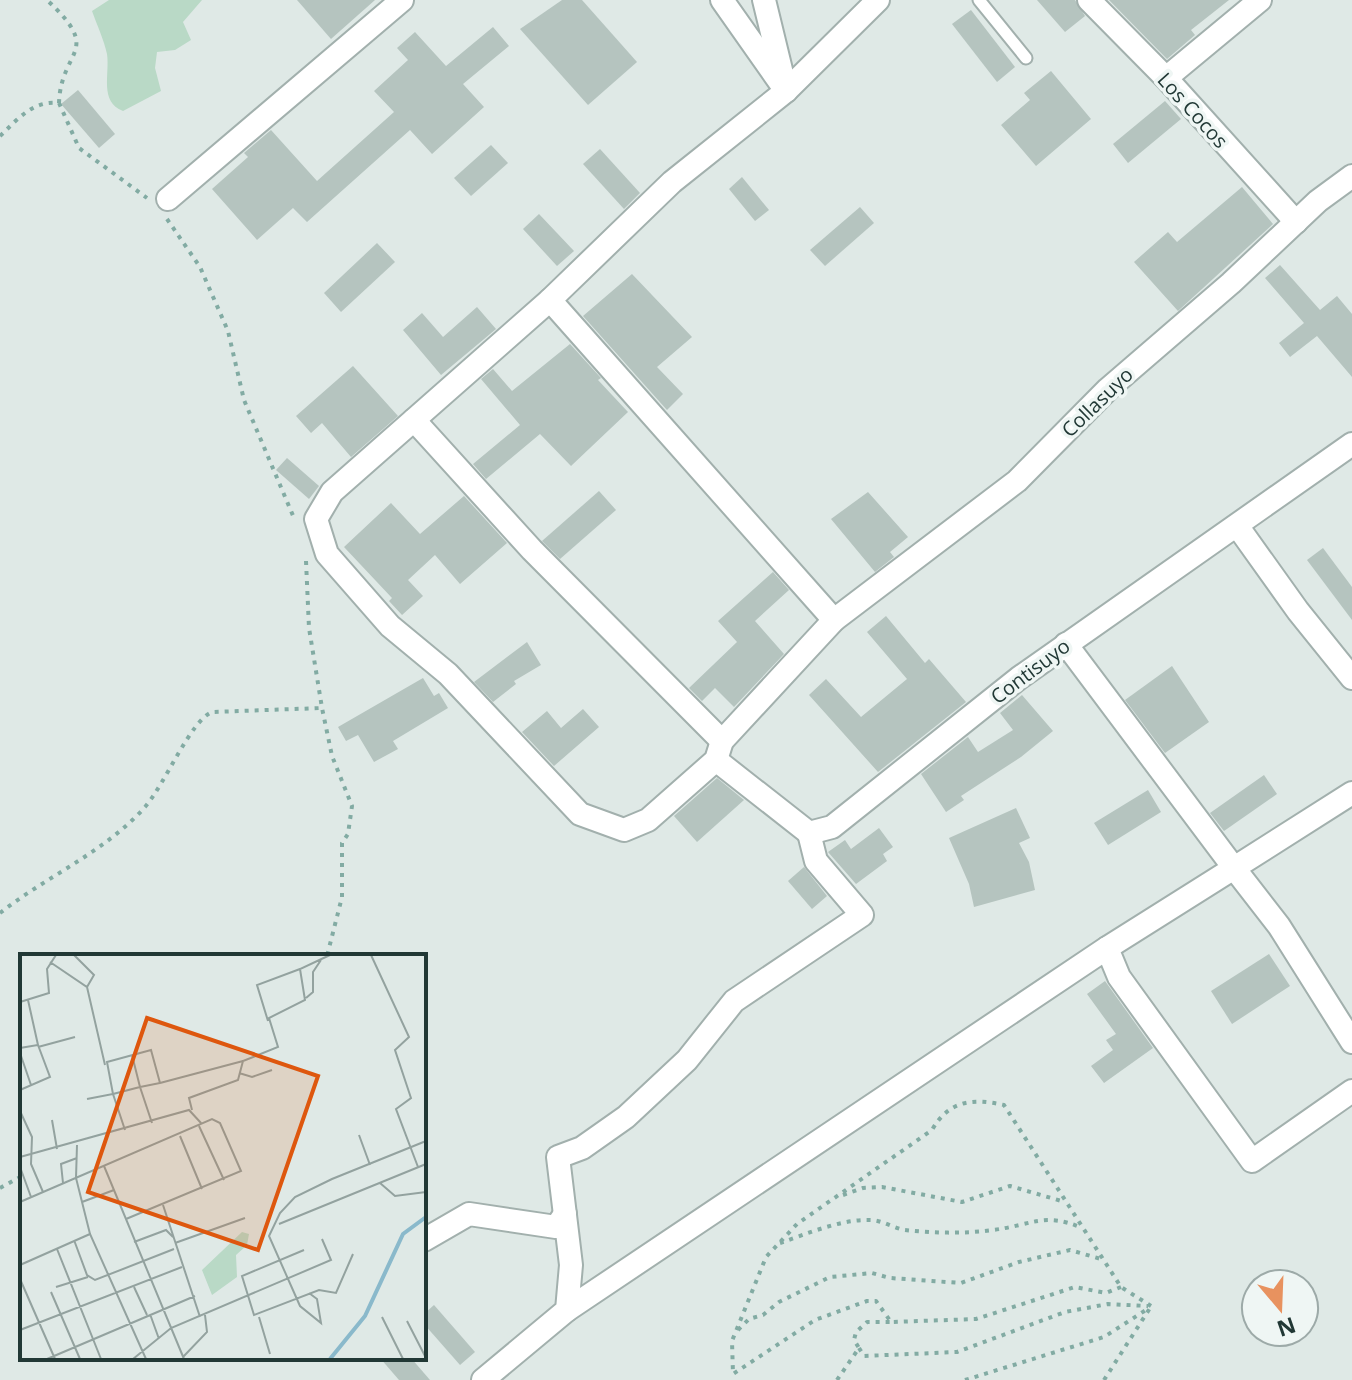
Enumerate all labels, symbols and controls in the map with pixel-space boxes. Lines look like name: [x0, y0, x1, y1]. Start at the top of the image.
street label: Los Cocos: [1152, 66, 1234, 154]
street label: Collasuyo: [1055, 361, 1139, 443]
street label: Contisuyo: [985, 632, 1075, 710]
inset map: [20, 954, 426, 1360]
north arrow: [1240, 1268, 1320, 1348]
text: N: [1273, 1311, 1300, 1345]

